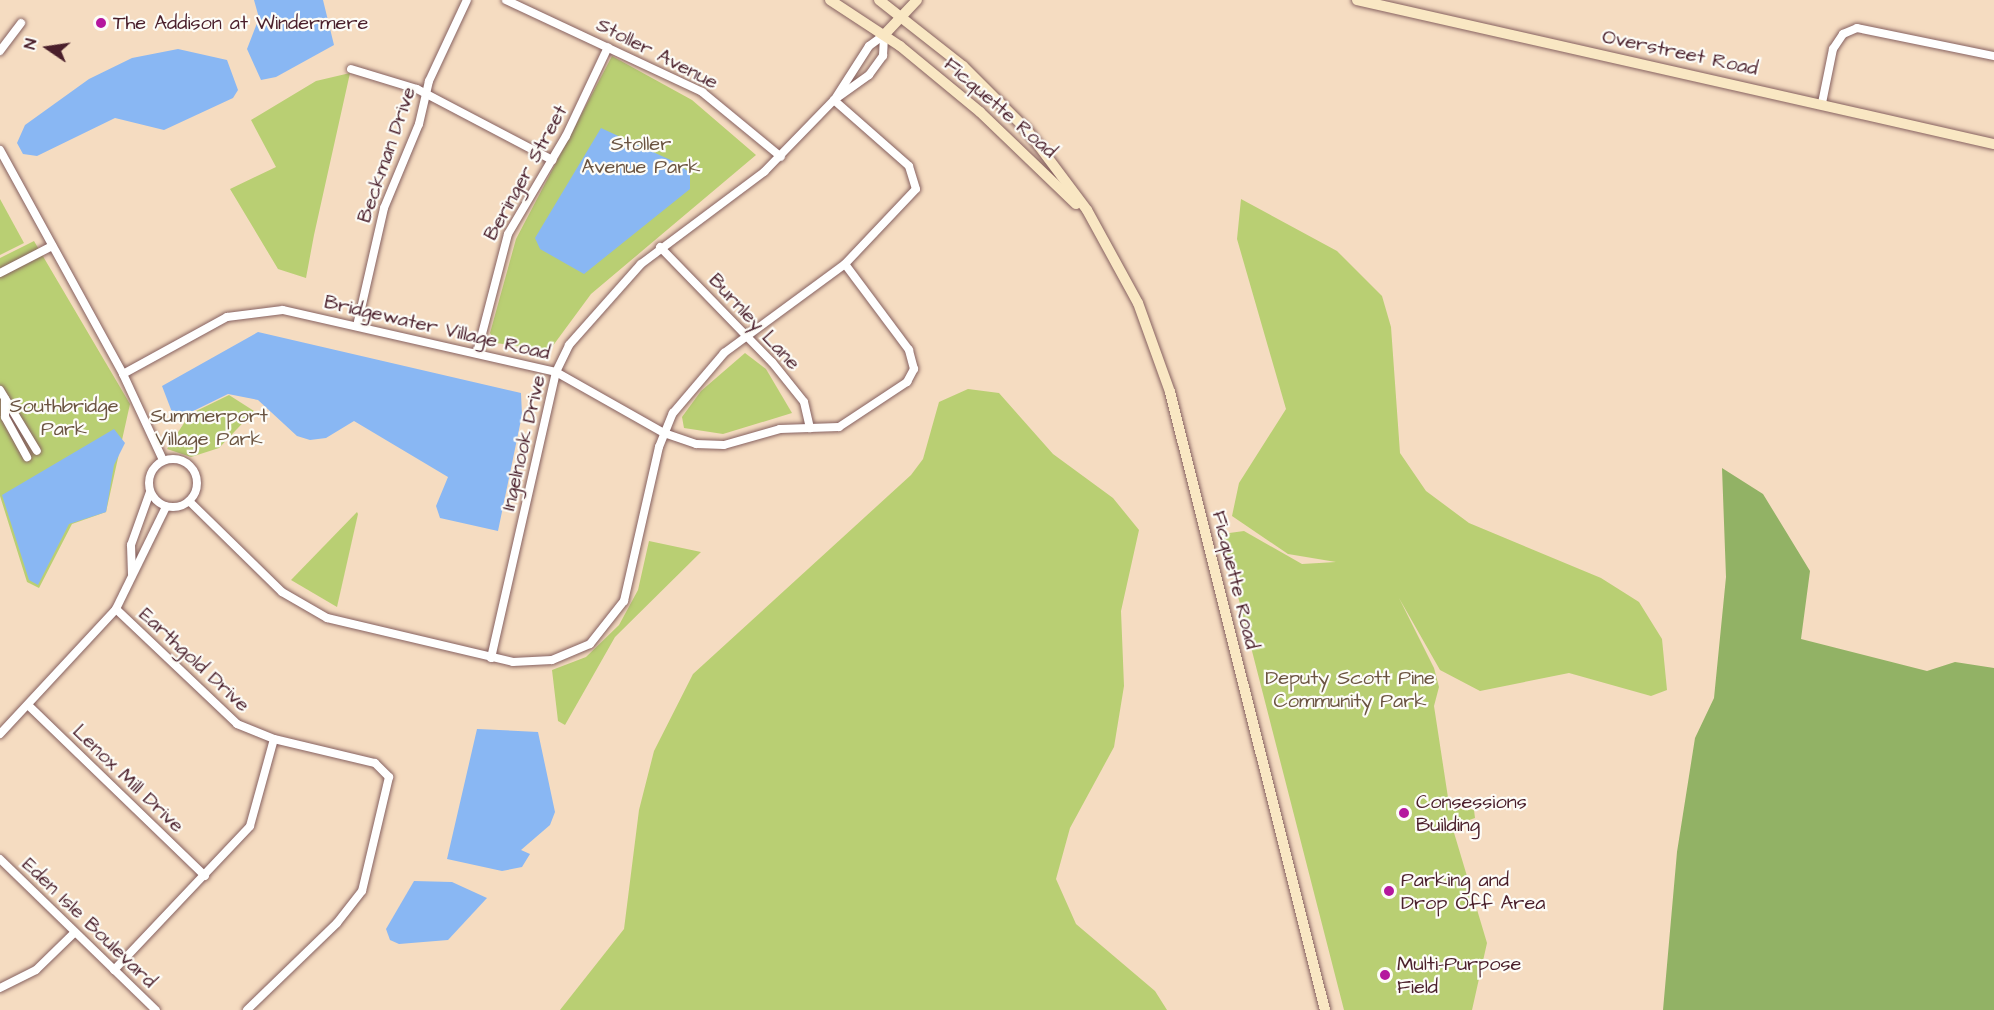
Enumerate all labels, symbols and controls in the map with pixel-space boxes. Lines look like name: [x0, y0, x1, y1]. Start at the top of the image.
place label: The Addison at Windermere: [113, 11, 368, 35]
street label: Stoller Avenue: [592, 13, 722, 95]
marker: The Addison at Windermere: [94, 16, 108, 30]
north arrow: [18, 18, 78, 78]
street label: Overstreet Road: [1600, 25, 1760, 81]
text: N: [19, 37, 42, 51]
street label: Ficquette Road: [939, 52, 1061, 164]
street label: Beckman Drive: [353, 84, 421, 226]
street label: Beringer Street: [479, 101, 573, 245]
park label: Stoller Avenue Park: [581, 133, 701, 180]
street label: Burnley Lane: [703, 269, 805, 375]
street label: Bridgewater Village Road: [322, 290, 552, 366]
street label: Ingelnook Drive: [497, 373, 551, 513]
park label: Southbridge Park: [10, 395, 118, 442]
park label: Summerport Village Park: [150, 404, 268, 451]
street label: Ficquette Road: [1206, 508, 1264, 652]
street label: Earthgold Drive: [134, 603, 254, 717]
park label: Deputy Scott Pine Community Park: [1265, 666, 1435, 713]
street label: Lenox Mill Drive: [67, 720, 189, 838]
place label: Consessions Building: [1416, 790, 1527, 837]
marker: Consessions Building: [1397, 806, 1411, 820]
street label: Eden Isle Boulevard: [17, 853, 161, 993]
place label: Parking and Drop Off Area: [1401, 868, 1545, 915]
marker: Parking and Drop Off Area: [1382, 884, 1396, 898]
place label: Multi-Purpose Field: [1397, 952, 1521, 999]
marker: Multi-Purpose Field: [1378, 968, 1392, 982]

